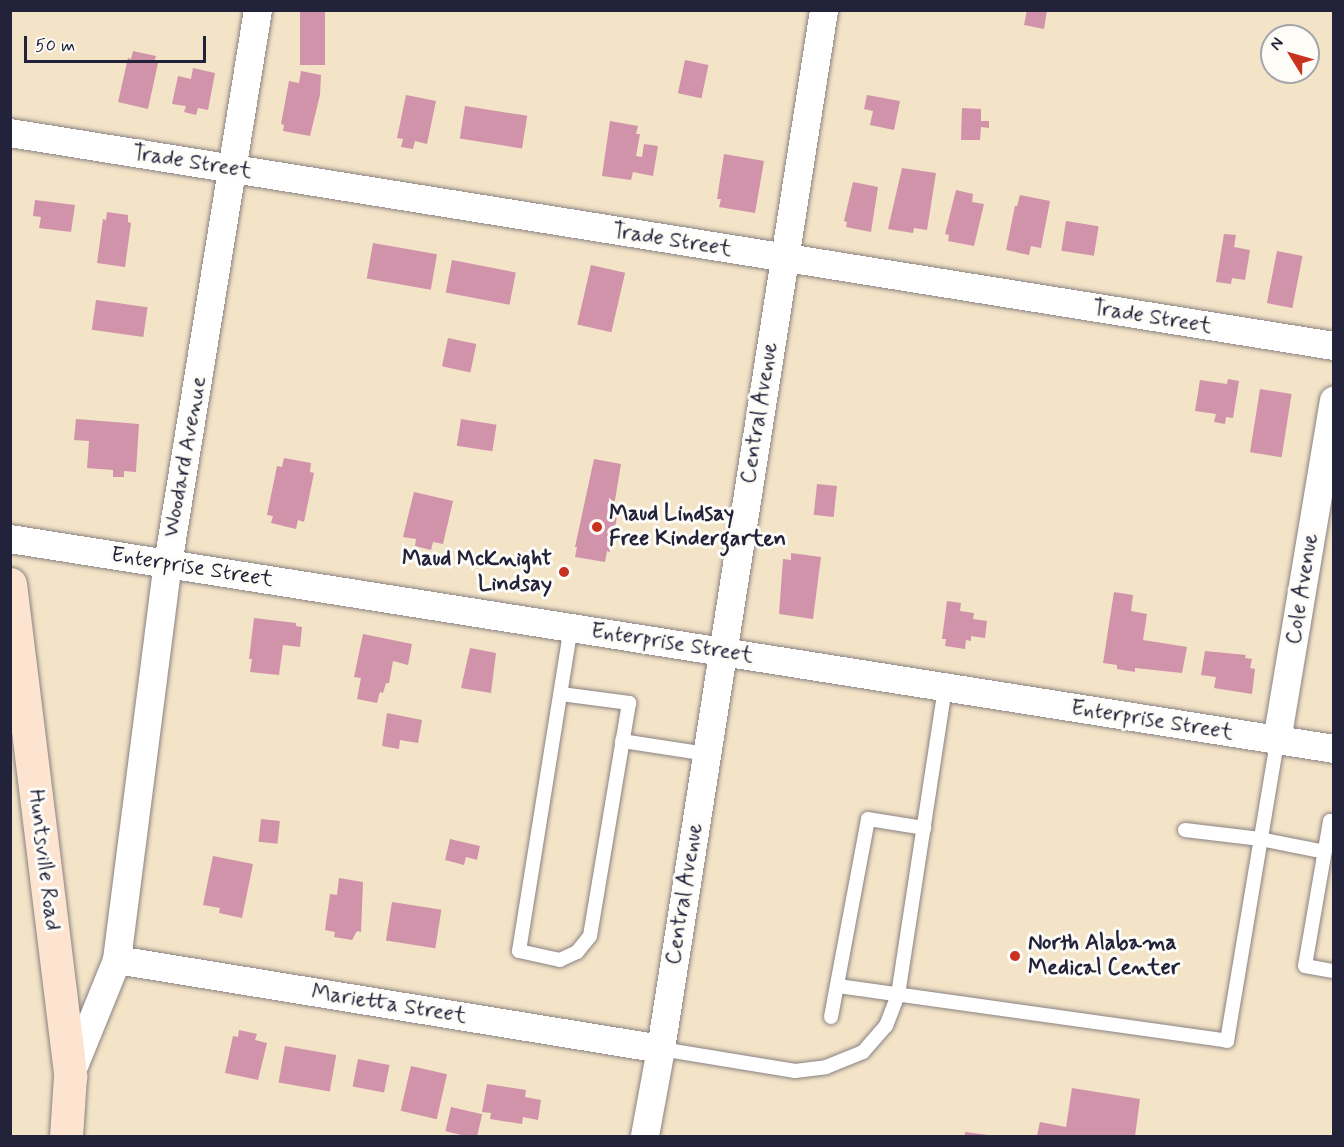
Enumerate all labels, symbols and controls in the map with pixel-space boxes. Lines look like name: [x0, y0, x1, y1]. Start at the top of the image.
scale bar: [27, 24, 208, 62]
north arrow: [1260, 24, 1320, 84]
text: N: [1265, 33, 1288, 55]
text: 50 m: [35, 34, 75, 58]
street label: Trade Street: [130, 141, 254, 185]
street label: Trade Street: [610, 219, 734, 263]
street label: Trade Street: [1090, 296, 1214, 340]
street label: Central Avenue: [735, 338, 785, 488]
street label: Woodard Avenue: [159, 378, 213, 536]
place label: Maud Lindsay Free Kindergarten: [609, 501, 788, 552]
marker: Maud Lindsay Free Kindergarten: [590, 520, 604, 534]
street label: Cole Avenue: [1281, 530, 1325, 648]
street label: Enterprise Street: [109, 542, 275, 594]
place label: Maud McKnight Lindsay: [406, 546, 552, 598]
marker: Maud McKnight Lindsay: [557, 565, 571, 579]
street label: Enterprise Street: [589, 618, 755, 670]
street label: Enterprise Street: [1069, 695, 1235, 747]
street label: Huntsville Road: [21, 788, 65, 932]
street label: Central Avenue: [660, 819, 710, 969]
place label: North Alabama Medical Center: [1028, 930, 1177, 981]
marker: North Alabama Medical Center: [1006, 947, 1024, 965]
street label: Marietta Street: [310, 980, 468, 1030]

